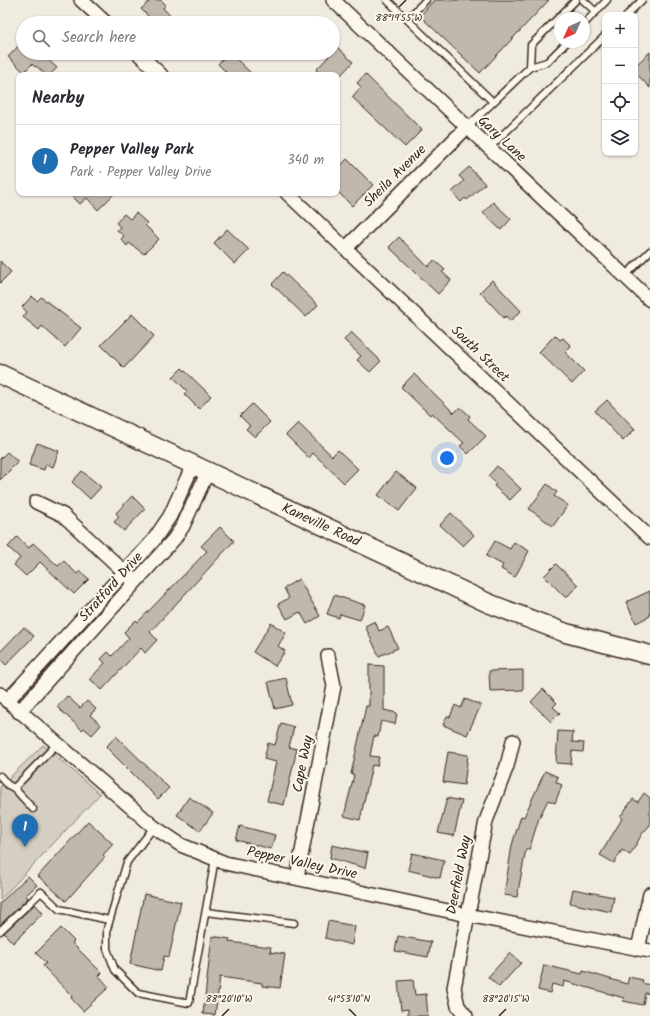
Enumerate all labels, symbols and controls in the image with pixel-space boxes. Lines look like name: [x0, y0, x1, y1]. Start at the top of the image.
text: 88°19'55"W: [376, 10, 423, 26]
north arrow: [554, 12, 590, 48]
map controls: [602, 12, 638, 156]
button: +: [602, 12, 638, 48]
search box: [16, 16, 340, 60]
text: Search here: [62, 26, 136, 50]
icon: search: [30, 27, 52, 49]
button: −: [602, 48, 638, 84]
button: locate: [602, 84, 638, 120]
text: Nearby: [32, 85, 84, 112]
street label: Gary Lane: [473, 111, 532, 168]
button: layers: [602, 120, 638, 156]
text: Pepper Valley Park: [70, 138, 193, 162]
street label: Sheila Avenue: [358, 139, 432, 213]
text: 1: [43, 150, 47, 171]
text: 340 m: [287, 150, 324, 171]
text: Park · Pepper Valley Drive: [70, 162, 211, 183]
street label: South Street: [446, 320, 515, 388]
your location: [437, 448, 457, 468]
street label: Kaneville Road: [278, 497, 365, 553]
street label: Stratford Drive: [74, 547, 149, 627]
street label: Cape Way: [287, 733, 319, 794]
pin: 1: [12, 814, 38, 847]
street label: Deerfield Way: [441, 833, 478, 916]
street label: Pepper Valley Drive: [245, 841, 360, 886]
text: 88°20'10"W: [206, 991, 253, 1007]
text: 41°53'10"N: [328, 991, 371, 1007]
text: 88°20'15"W: [482, 991, 530, 1007]

